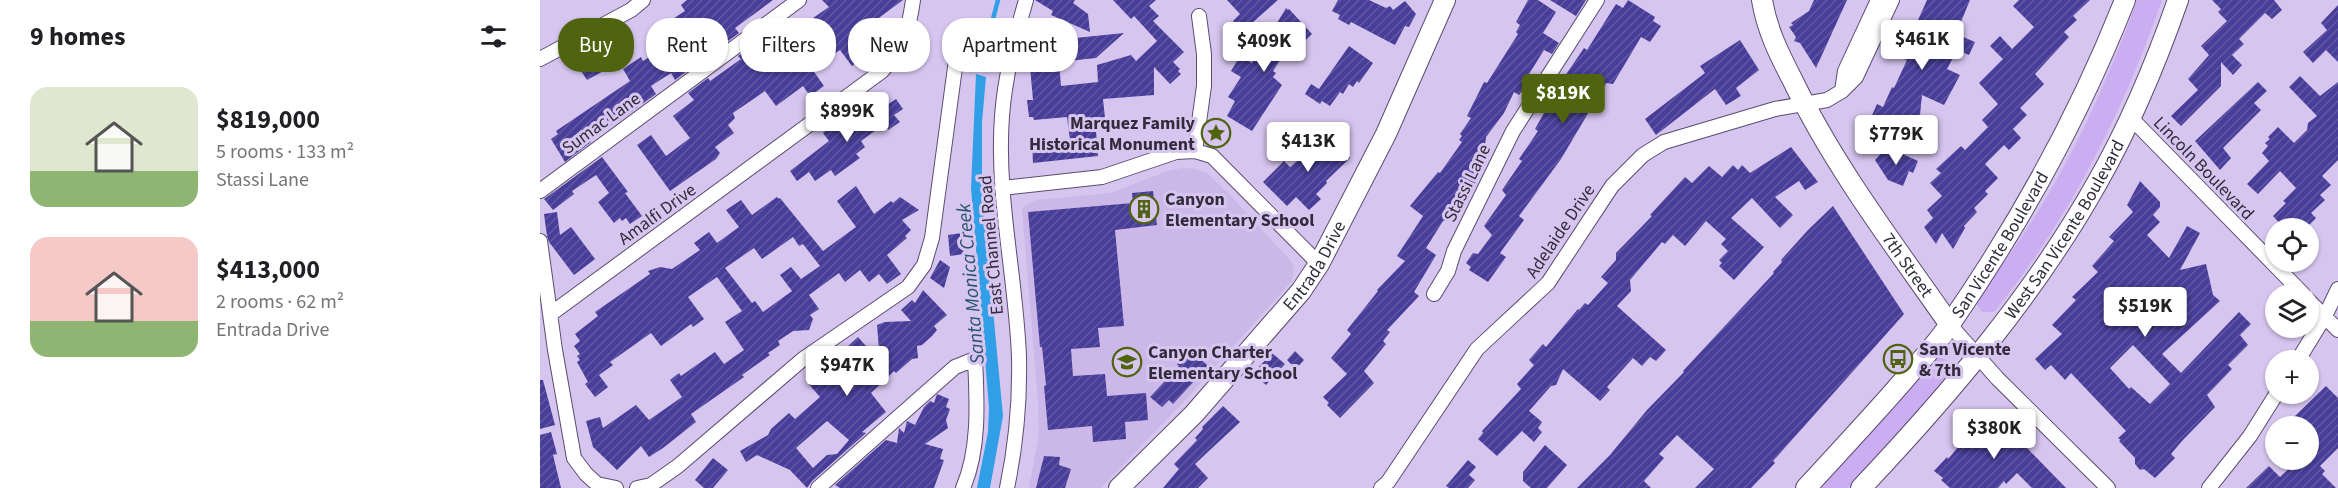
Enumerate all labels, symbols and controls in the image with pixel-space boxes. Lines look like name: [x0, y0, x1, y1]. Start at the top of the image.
text: 9 homes: [30, 18, 125, 55]
chip: Buy: [558, 18, 634, 72]
chip: Rent: [646, 18, 728, 72]
chip: Filters: [740, 18, 836, 72]
chip: New: [848, 18, 930, 72]
chip: Apartment: [942, 18, 1078, 72]
icon: filters: [477, 20, 510, 53]
pin: $461K: [1880, 20, 1964, 71]
pin: $409K: [1222, 22, 1306, 73]
text: $461K: [1895, 25, 1949, 53]
text: $409K: [1237, 27, 1291, 55]
pin: $819K: [1521, 74, 1605, 125]
text: $819K: [1536, 79, 1590, 107]
street label: Sumac Lane: [557, 86, 646, 161]
pin: $899K: [805, 92, 889, 143]
text: $899K: [820, 97, 874, 125]
text: $819,000: [216, 101, 320, 138]
icon: home: [78, 111, 150, 183]
place label: Marquez Family Historical Monument: [1029, 111, 1196, 157]
street label: Lincoln Boulevard: [2148, 111, 2260, 226]
pin: $779K: [1854, 115, 1938, 166]
place icon: Marquez Family Historical Monument: [1200, 117, 1232, 149]
text: $779K: [1869, 120, 1923, 148]
pin: $413K: [1266, 122, 1350, 173]
text: $413K: [1281, 127, 1335, 155]
street label: West San Vicente Boulevard: [1998, 135, 2126, 323]
text: 5 rooms · 133 m²: [216, 138, 354, 166]
street label: Stassi Lane: [1438, 140, 1497, 226]
text: Stassi Lane: [216, 166, 309, 194]
street label: San Vicente Boulevard: [1947, 168, 2051, 322]
street label: East Channel Road: [973, 174, 1010, 316]
street label: Amalfi Drive: [613, 178, 701, 251]
street label: Adelaide Drive: [1520, 179, 1601, 283]
place label: Canyon Elementary School: [1165, 187, 1315, 233]
building icon: Canyon Elementary School: [1128, 193, 1160, 225]
water label: Santa Monica Creek: [950, 202, 992, 366]
street label: Entrada Drive: [1277, 216, 1352, 316]
map controls: [2265, 218, 2319, 470]
button: locate: [2265, 218, 2319, 272]
street label: 7th Street: [1876, 228, 1939, 302]
text: $413,000: [216, 251, 320, 288]
icon: home: [78, 261, 150, 333]
button: layers: [2265, 284, 2319, 338]
pin: $519K: [2103, 287, 2187, 338]
text: 2 rooms · 62 m²: [216, 288, 344, 316]
text: $519K: [2118, 292, 2172, 320]
text: Entrada Drive: [216, 316, 329, 344]
place label: San Vicente & 7th: [1919, 337, 2011, 383]
place label: Canyon Charter Elementary School: [1148, 340, 1298, 386]
bus stop icon: San Vicente & 7th: [1882, 343, 1914, 375]
pin: $947K: [805, 346, 889, 397]
school or university icon: Canyon Charter Elementary School: [1111, 346, 1143, 378]
button: +: [2265, 350, 2319, 404]
text: $947K: [820, 351, 874, 379]
pin: $380K: [1952, 409, 2036, 460]
text: $380K: [1967, 414, 2021, 442]
button: −: [2265, 416, 2319, 470]

